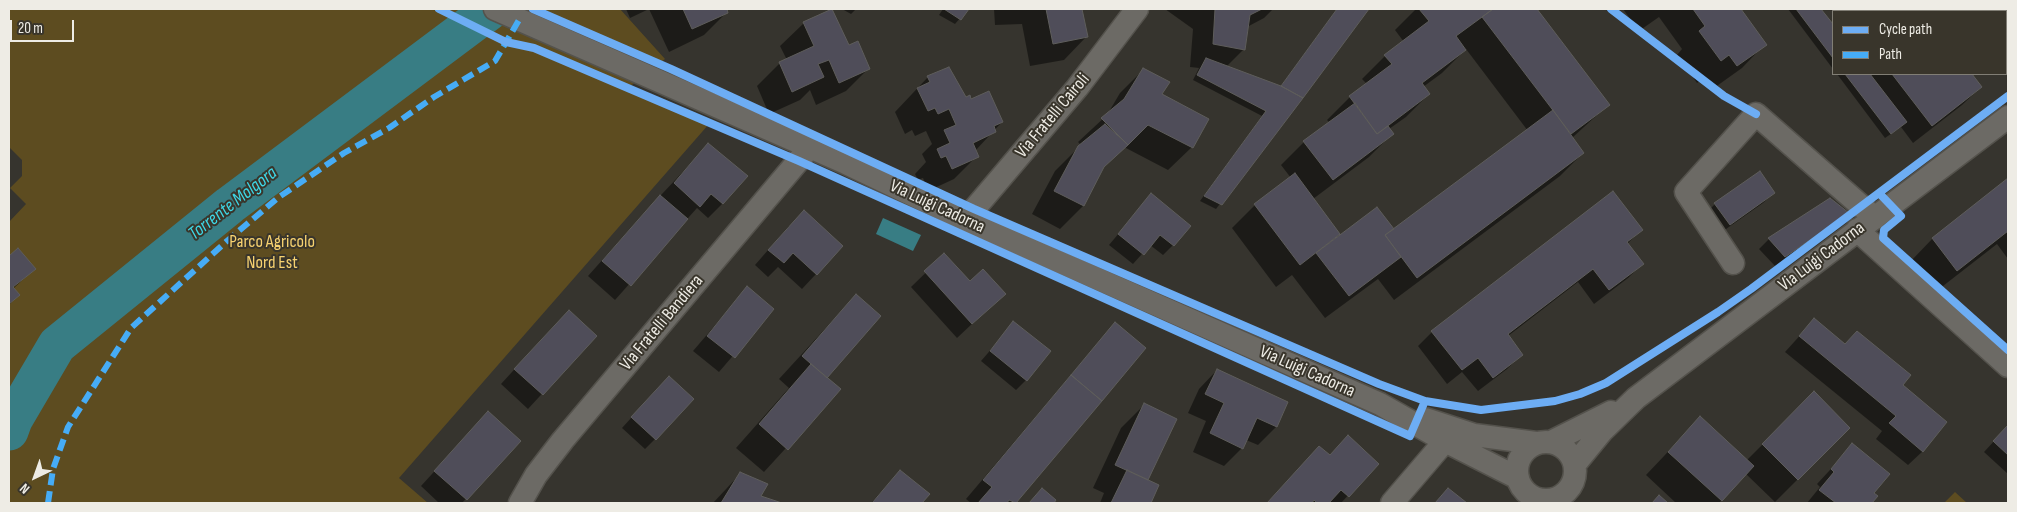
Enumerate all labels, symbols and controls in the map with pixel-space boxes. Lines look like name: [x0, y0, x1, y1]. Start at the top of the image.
scale bar: [12, 10, 76, 42]
legend: [1832, 10, 2007, 75]
text: 20 m: [18, 19, 43, 38]
text: Cycle path: [1879, 20, 1932, 39]
text: Path: [1879, 45, 1902, 64]
street label: Via Fratelli Cairoli: [1011, 69, 1095, 163]
water label: Torrente Molgora: [184, 162, 282, 246]
street label: Via Luigi Cadorna: [886, 176, 988, 238]
street label: Via Luigi Cadorna: [1775, 218, 1869, 296]
park label: Parco Agricolo Nord Est: [229, 231, 315, 274]
street label: Via Fratelli Bandiera: [616, 271, 708, 375]
street label: Via Luigi Cadorna: [1256, 341, 1358, 403]
north arrow: [10, 452, 60, 502]
text: N: [16, 480, 33, 497]

